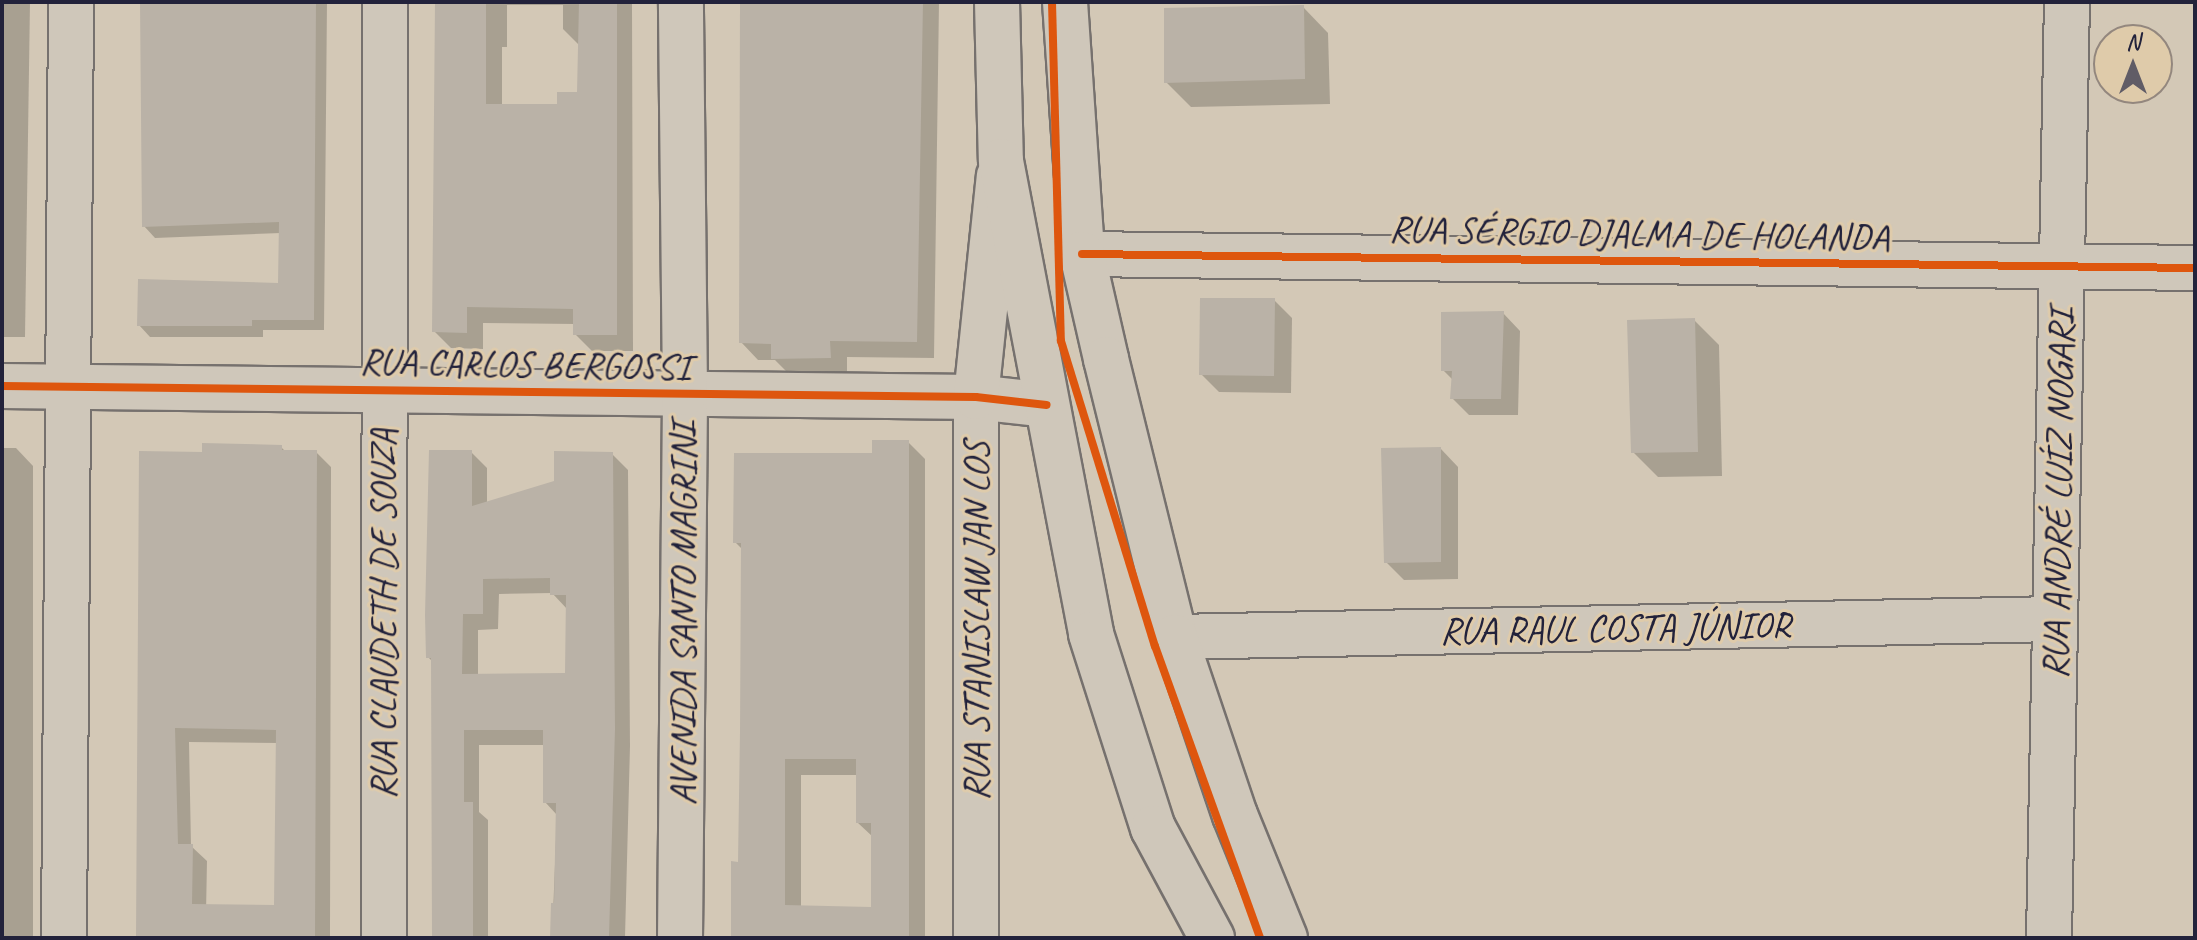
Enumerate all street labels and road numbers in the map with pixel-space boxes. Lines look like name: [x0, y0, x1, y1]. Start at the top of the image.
street label: RUA SÉRGIO DJALMA DE HOLANDA: [1389, 206, 1889, 260]
street label: RUA ANDRÉ LUÍZ NOGARI: [2032, 309, 2084, 679]
street label: RUA CARLOS BERGOSSI: [360, 338, 690, 390]
street label: AVENIDA SANTO MAGRINI: [660, 423, 706, 805]
street label: RUA CLAUDETH DE SOUZA: [360, 429, 406, 799]
street label: RUA STANISLAW JAN LOS: [953, 444, 999, 798]
street label: RUA RAUL COSTA JÚNIOR: [1439, 602, 1791, 654]

